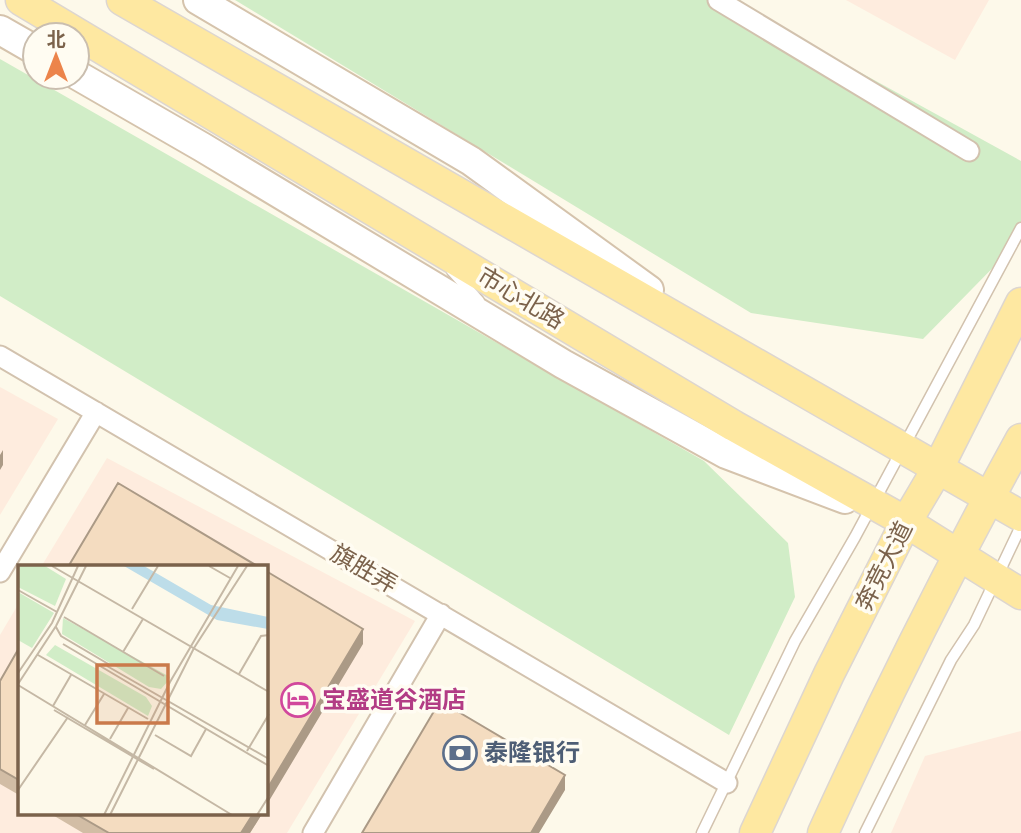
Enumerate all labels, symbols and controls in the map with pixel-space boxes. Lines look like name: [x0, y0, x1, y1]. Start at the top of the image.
north arrow: [21, 21, 91, 91]
text: 北: [46, 27, 66, 54]
street label: 市心北路: [471, 259, 571, 338]
street label: 奔竞大道: [847, 516, 922, 617]
street label: 旗胜弄: [324, 536, 404, 603]
inset map: [18, 565, 268, 816]
hotel icon: 宝盛道谷酒店: [279, 681, 317, 719]
place label: 宝盛道谷酒店: [322, 683, 466, 718]
bank icon: 泰隆银行: [441, 734, 479, 772]
place label: 泰隆银行: [484, 736, 580, 771]

